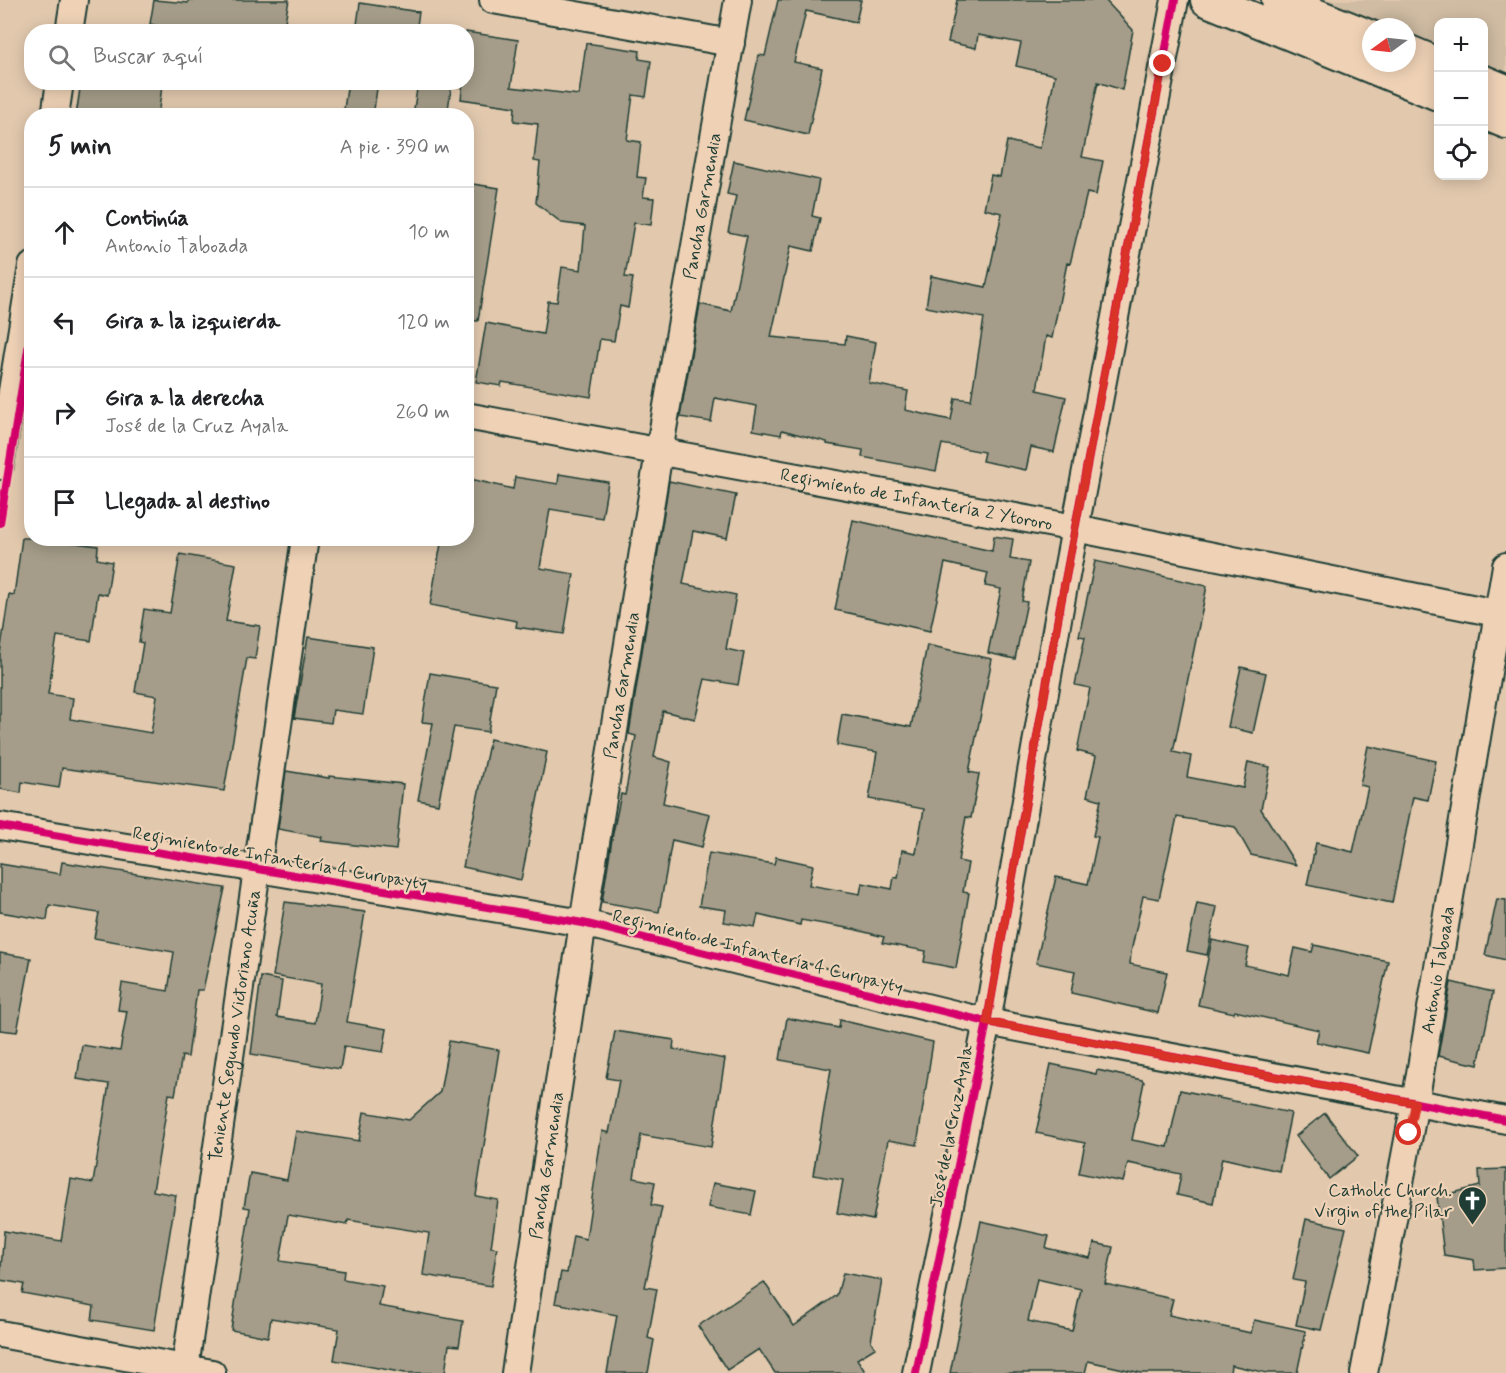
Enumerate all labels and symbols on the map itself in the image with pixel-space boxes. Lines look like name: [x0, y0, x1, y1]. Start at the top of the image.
north arrow: [1362, 18, 1416, 72]
route end: [1149, 50, 1175, 76]
street label: Pancha Garmendia: [678, 131, 728, 281]
street label: Regimiento de Infantería 2 Ytororo: [778, 463, 1054, 537]
street label: Pancha Garmendia: [599, 610, 646, 761]
street label: Regimiento de Infantería 4 Curupayty: [130, 821, 429, 899]
street label: Teniente Segundo Victoriano Acuña: [204, 888, 267, 1163]
street label: Regimiento de Infantería 4 Curupayty: [609, 904, 906, 1002]
street label: Antonio Taboada: [1416, 904, 1461, 1036]
street label: José de la Cruz Ayala: [924, 1043, 980, 1209]
street label: Pancha Garmendia: [524, 1090, 570, 1241]
route start: [1395, 1119, 1421, 1145]
place label: Catholic Church. Virgin of the Pilar: [1314, 1179, 1453, 1225]
church icon: Catholic Church. Virgin of the Pilar: [1457, 1184, 1489, 1226]

